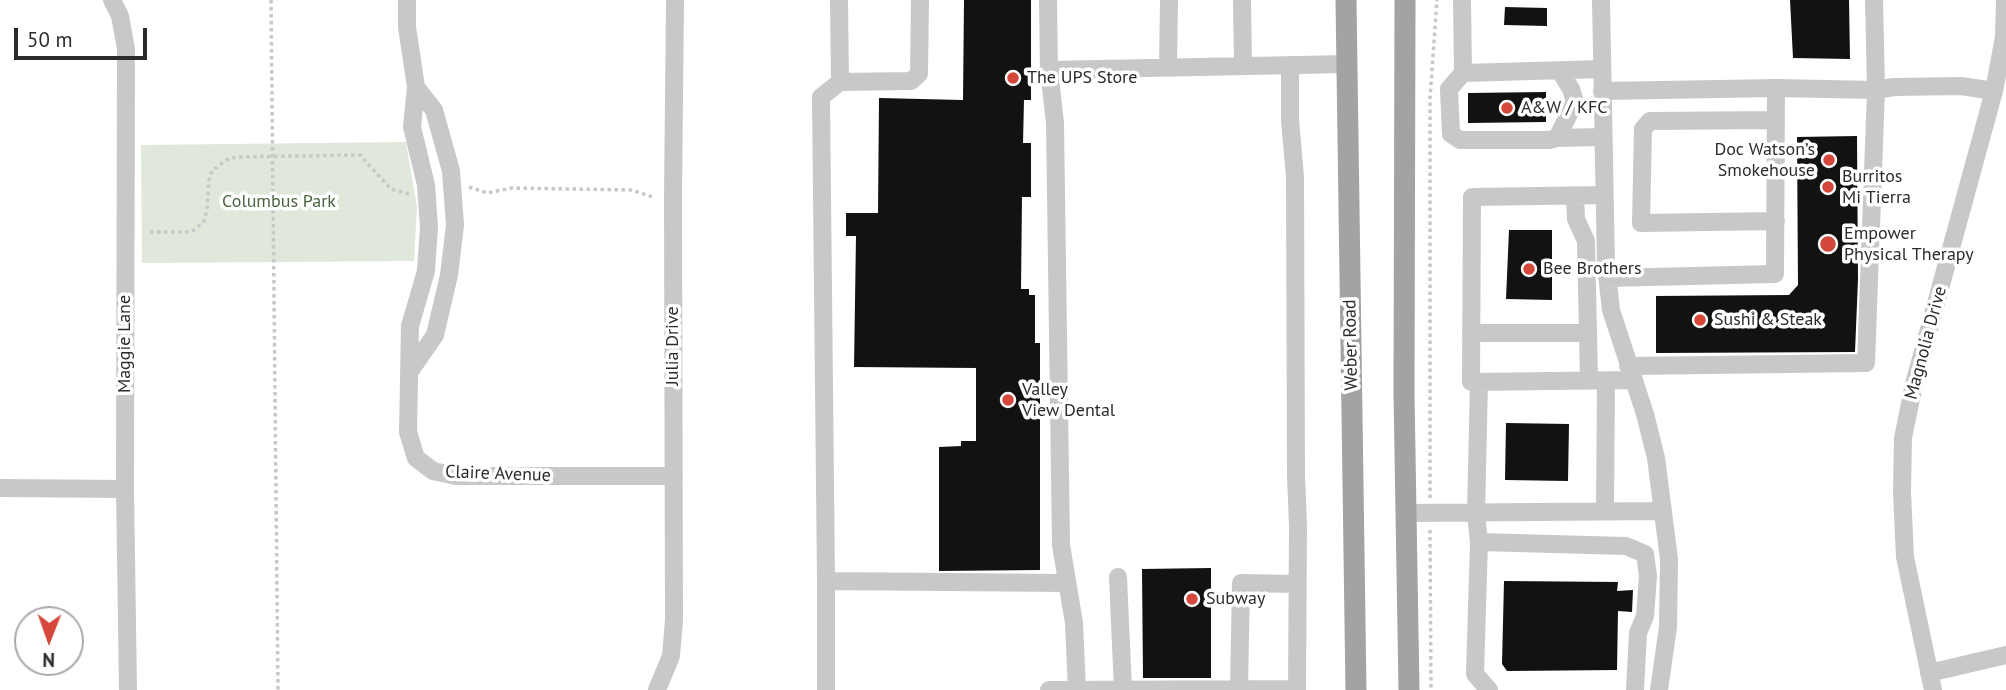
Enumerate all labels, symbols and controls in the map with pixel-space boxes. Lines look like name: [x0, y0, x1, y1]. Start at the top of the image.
scale bar: [18, 14, 150, 58]
text: 50 m: [27, 26, 73, 53]
place label: The UPS Store: [1027, 67, 1137, 89]
marker: The UPS Store: [1005, 70, 1021, 86]
place label: A&W / KFC: [1521, 97, 1608, 119]
marker: A&W / KFC: [1499, 100, 1515, 116]
place label: Doc Watson’s Smokehouse: [1714, 139, 1815, 182]
marker: Doc Watson’s Smokehouse: [1821, 152, 1837, 168]
place label: Burritos Mi Tierra: [1842, 166, 1911, 208]
marker: Burritos Mi Tierra: [1820, 179, 1836, 195]
park label: Columbus Park: [222, 191, 336, 213]
place label: Empower Physical Therapy: [1844, 223, 1974, 266]
marker: Empower Physical Therapy: [1818, 234, 1838, 254]
place label: Bee Brothers: [1543, 258, 1641, 280]
marker: Bee Brothers: [1521, 261, 1537, 277]
street label: Magnolia Drive: [1900, 284, 1952, 402]
street label: Maggie Lane: [114, 295, 136, 393]
street label: Weber Road: [1339, 299, 1363, 391]
street label: Julia Drive: [662, 306, 684, 386]
place label: Sushi & Steak: [1714, 309, 1822, 331]
marker: Sushi & Steak: [1692, 312, 1708, 328]
place label: Valley View Dental: [1022, 379, 1115, 422]
marker: Valley View Dental: [1000, 392, 1016, 408]
street label: Claire Avenue: [445, 461, 551, 487]
place label: Subway: [1206, 588, 1265, 610]
marker: Subway: [1184, 591, 1200, 607]
north arrow: [14, 606, 84, 676]
text: N: [42, 648, 55, 672]

